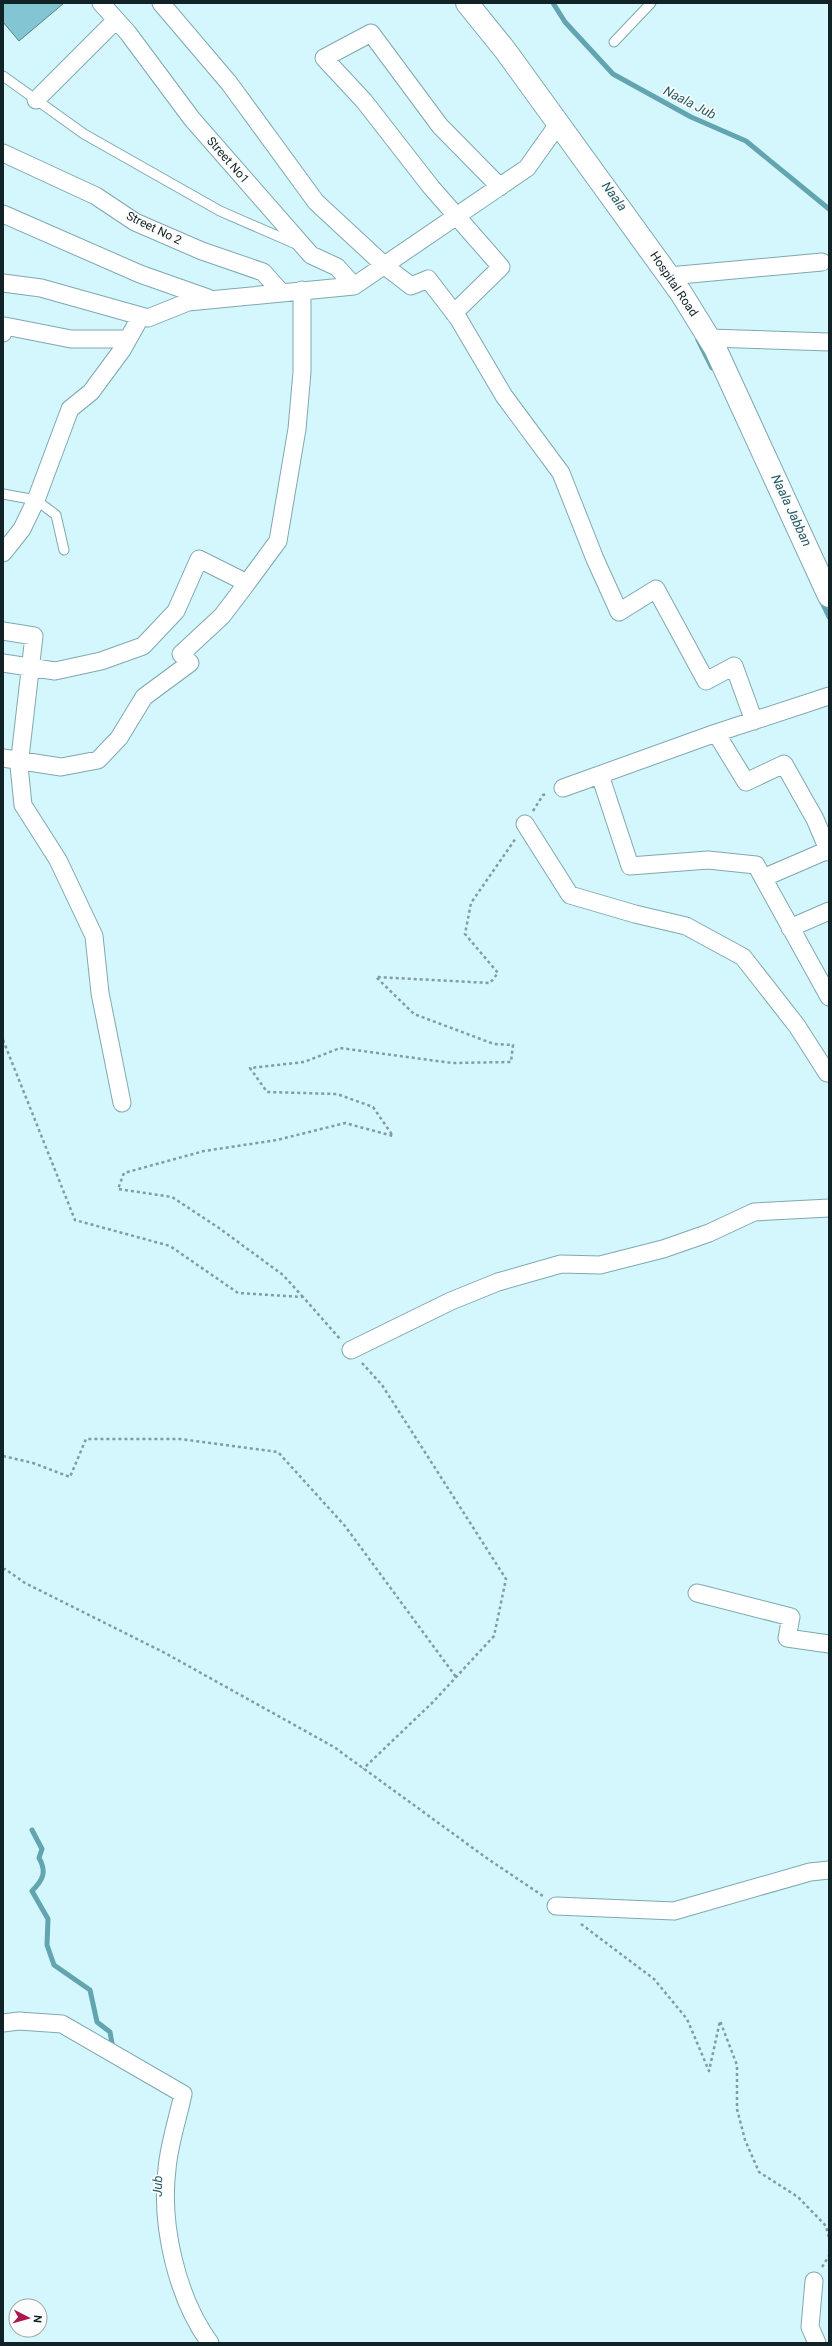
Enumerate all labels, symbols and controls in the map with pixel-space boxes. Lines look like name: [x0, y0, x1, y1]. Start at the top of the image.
water label: Naala Jub: [661, 83, 719, 122]
street label: Street No1: [204, 134, 252, 186]
water label: Naala: [599, 179, 630, 214]
street label: Street No 2: [124, 209, 184, 248]
street label: Hospital Road: [647, 249, 701, 319]
water label: Naala Jabban: [768, 472, 815, 549]
water label: Jub: [150, 2175, 165, 2197]
north arrow: [8, 2298, 48, 2338]
text: N: [31, 2314, 44, 2324]

